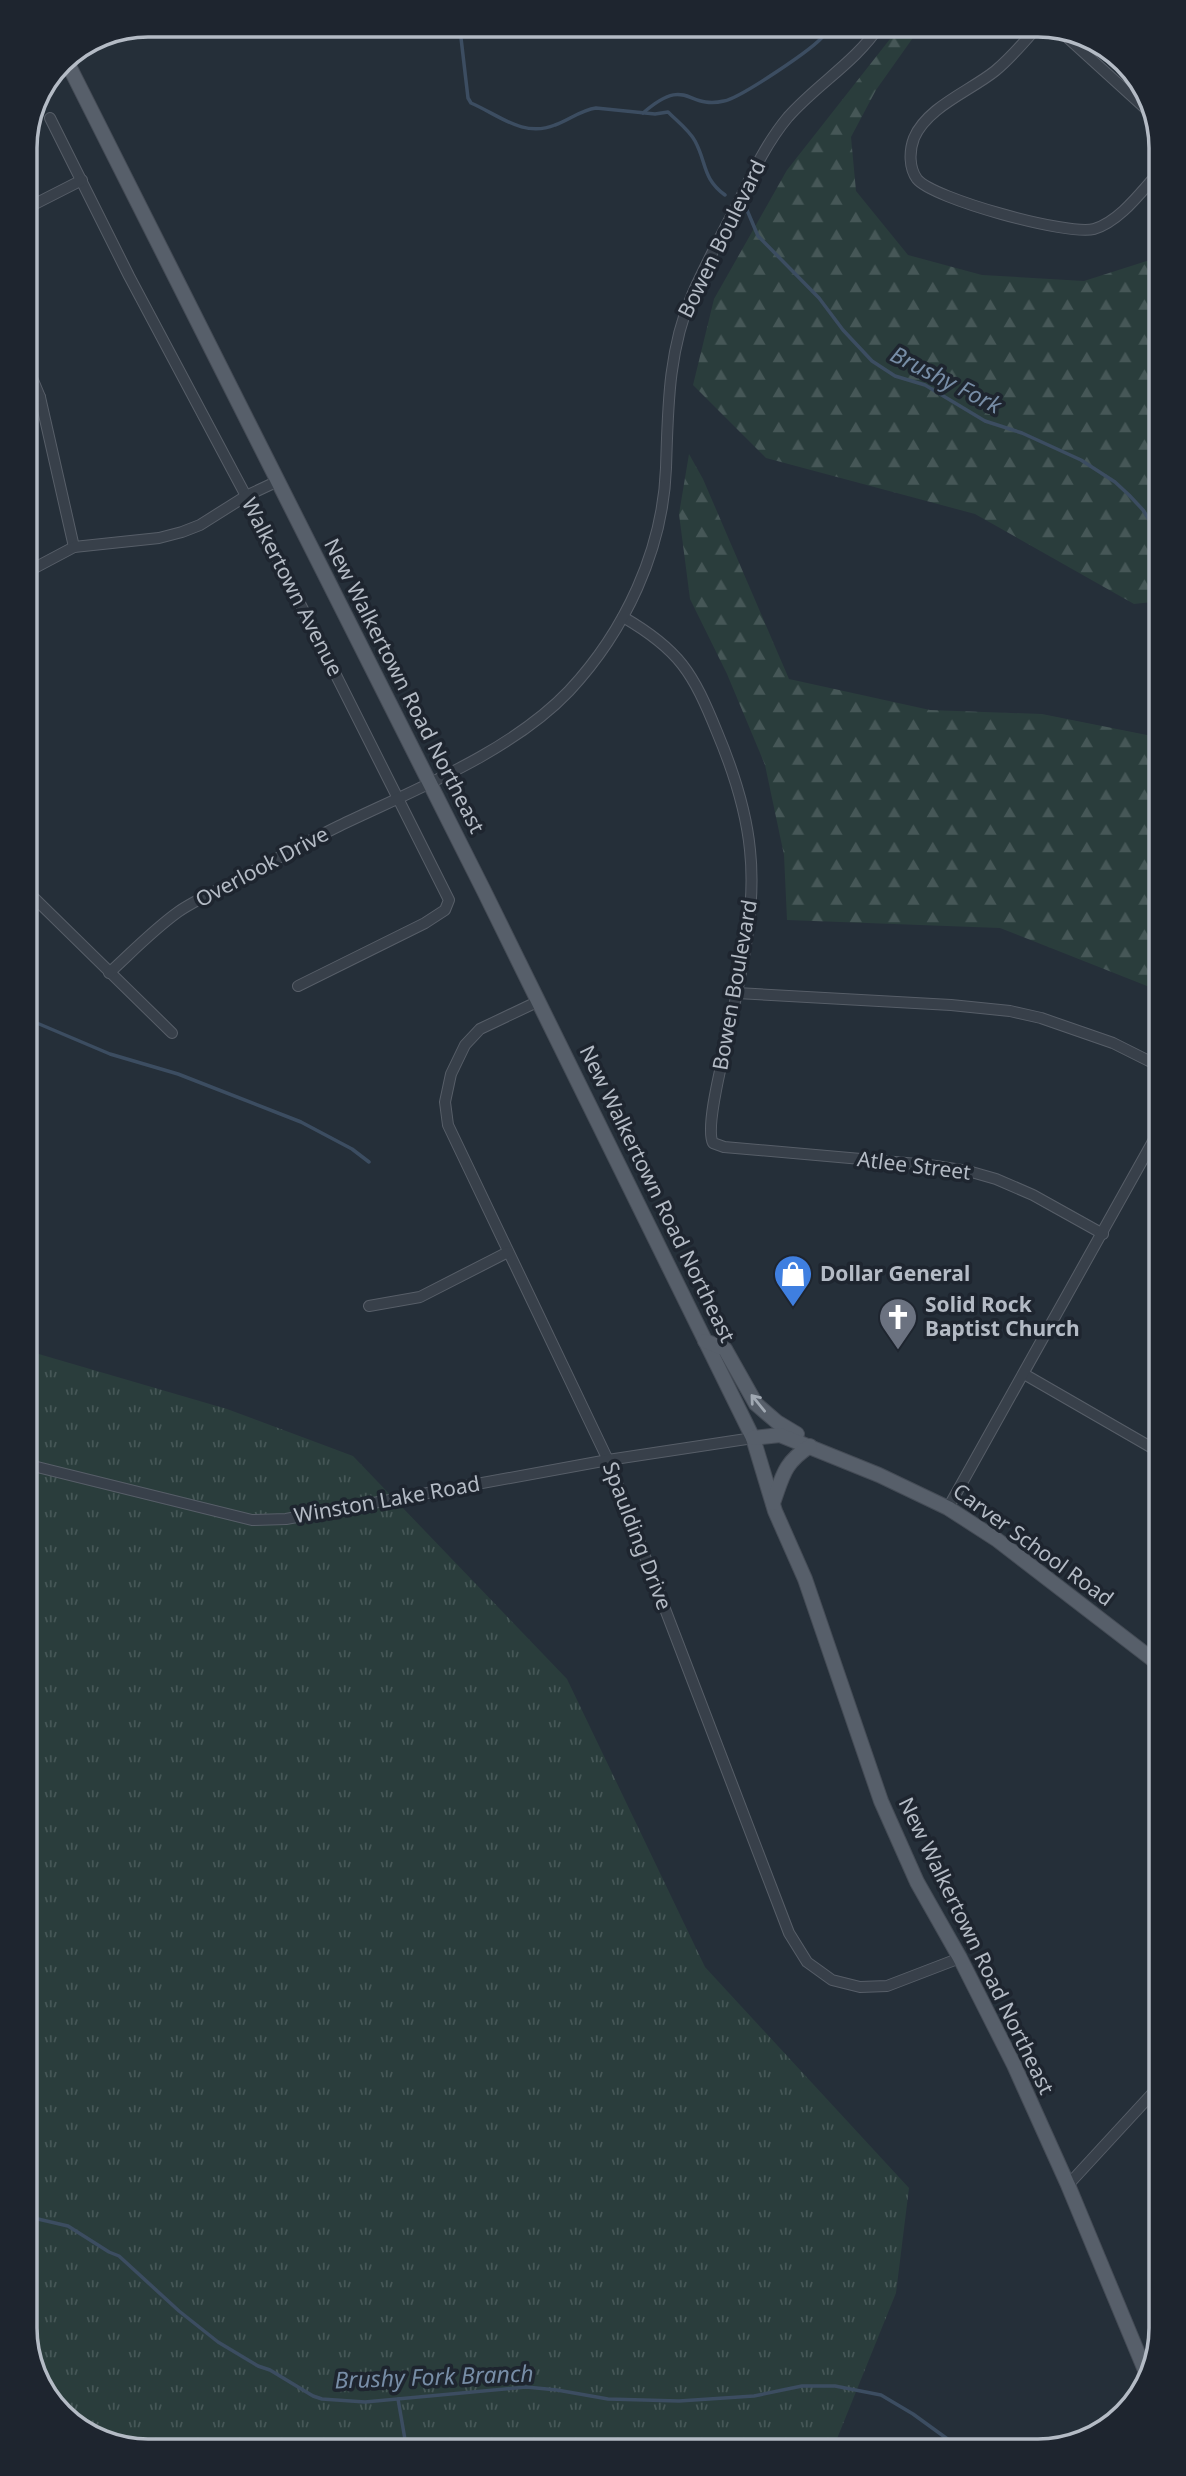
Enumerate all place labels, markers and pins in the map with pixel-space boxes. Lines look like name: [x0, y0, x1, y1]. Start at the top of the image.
shop icon: Dollar General: [772, 1253, 814, 1308]
place label: Dollar General: [820, 1259, 970, 1287]
place label: Solid Rock Baptist Church: [925, 1290, 1080, 1342]
church icon: Solid Rock Baptist Church: [877, 1296, 919, 1351]

